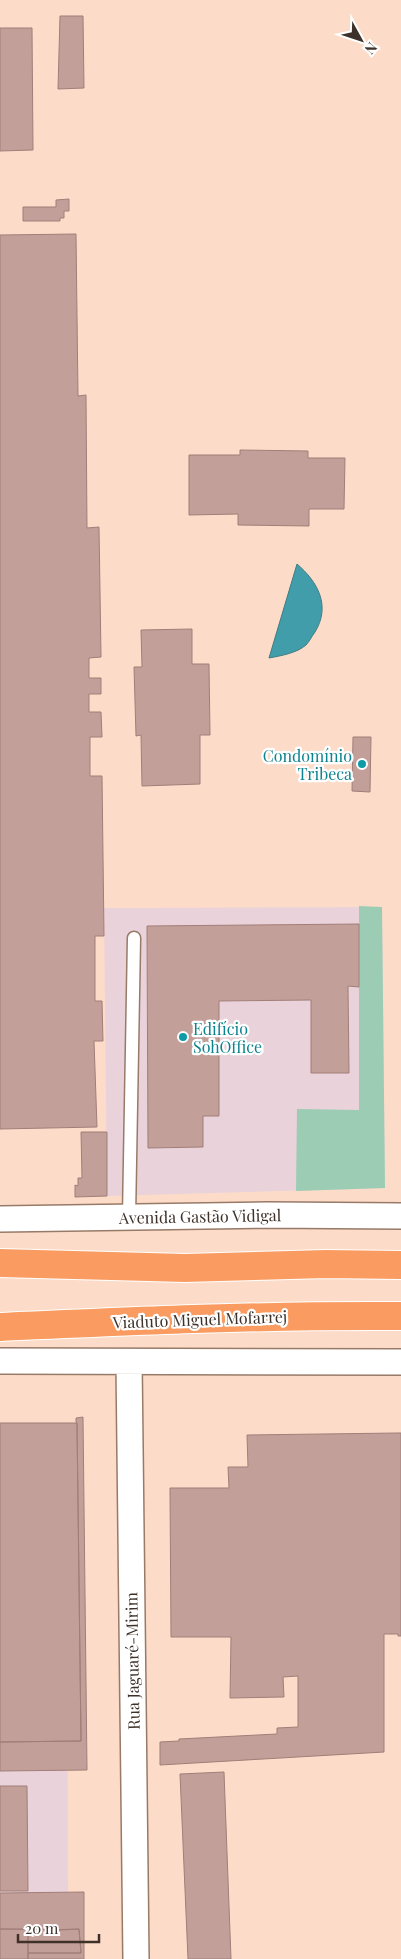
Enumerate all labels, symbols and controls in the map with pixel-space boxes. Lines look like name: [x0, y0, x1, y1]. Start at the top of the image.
north arrow: [336, 15, 386, 65]
text: N: [361, 39, 382, 59]
place label: Condomínio Tribeca: [263, 745, 352, 784]
marker: Condomínio Tribeca: [356, 758, 368, 770]
place label: Edifício SohOffice: [193, 1018, 262, 1057]
marker: Edifício SohOffice: [177, 1031, 189, 1043]
street label: Avenida Gastão Vidigal: [118, 1204, 282, 1228]
street label: Viaduto Miguel Mofarrej: [112, 1305, 287, 1333]
street label: Rua Jaguaré-Mirim: [120, 1592, 144, 1730]
scale bar: [18, 1912, 99, 1944]
text: 20 m: [25, 1918, 59, 1938]

